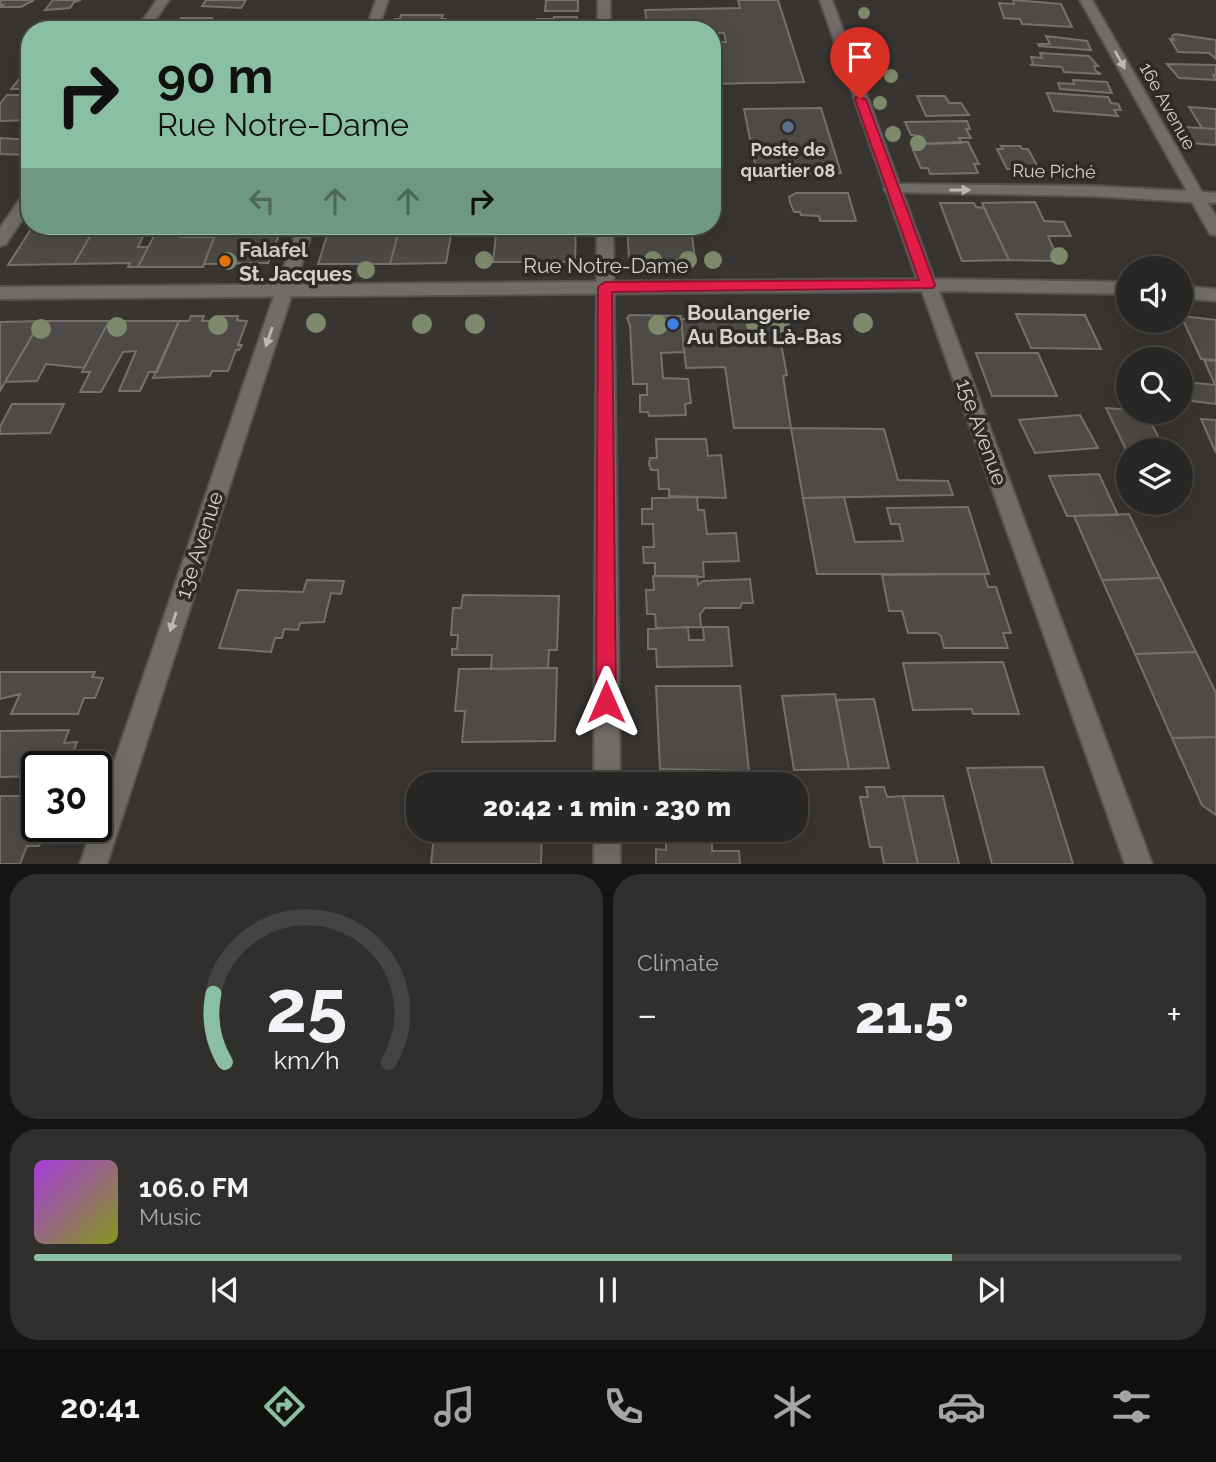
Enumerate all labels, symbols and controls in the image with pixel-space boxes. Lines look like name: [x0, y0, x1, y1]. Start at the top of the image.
pin: [830, 27, 890, 99]
icon: arrive: [841, 38, 879, 76]
text: 90 m: [157, 47, 273, 104]
icon: right: [42, 49, 133, 140]
one-way arrow: [1113, 50, 1125, 70]
street label: 16e Avenue: [1135, 59, 1201, 154]
text: Rue Notre-Dame: [157, 106, 409, 143]
marker: Poste de quartier 08: [780, 119, 796, 135]
place label: Poste de quartier 08: [741, 139, 836, 181]
street label: Rue Piché: [1012, 160, 1096, 182]
icon: left: [243, 182, 281, 220]
icon: ahead: [316, 182, 354, 220]
icon: ahead: [389, 182, 427, 220]
icon: right: [462, 182, 500, 220]
one-way arrow: [949, 184, 971, 195]
place label: Falafel St. Jacques: [239, 237, 352, 286]
marker: Falafel St. Jacques: [217, 253, 233, 269]
street label: Rue Notre-Dame: [523, 253, 689, 278]
map controls: [1116, 256, 1193, 515]
button: sound: [1116, 256, 1193, 333]
place label: Boulangerie Au Bout Là-Bas: [687, 300, 842, 349]
marker: Boulangerie Au Bout Là-Bas: [665, 316, 681, 332]
one-way arrow: [263, 326, 274, 347]
button: search: [1116, 347, 1193, 424]
street label: 15e Avenue: [951, 375, 1013, 489]
button: layers: [1116, 438, 1193, 515]
street label: 13e Avenue: [170, 488, 228, 602]
one-way arrow: [167, 612, 178, 633]
position arrow: [569, 665, 643, 739]
speed limit sign: 30: [21, 751, 112, 842]
text: 20:42 · 1 min · 230 m: [483, 792, 731, 822]
text: Climate: [637, 949, 719, 976]
text: 25: [266, 965, 347, 1050]
text: 21.5°: [855, 984, 969, 1045]
text: −: [637, 992, 657, 1037]
text: +: [1166, 992, 1182, 1037]
text: km/h: [274, 1045, 339, 1075]
text: 106.0 FM: [139, 1173, 249, 1203]
text: Music: [139, 1203, 202, 1230]
icon: previous: [206, 1271, 244, 1309]
icon: pause: [589, 1271, 627, 1309]
icon: next: [972, 1271, 1010, 1309]
icon: directions: [260, 1382, 309, 1431]
icon: music: [430, 1382, 479, 1431]
icon: phone: [599, 1382, 648, 1431]
icon: climate: [768, 1382, 817, 1431]
icon: car: [937, 1382, 986, 1431]
icon: filters: [1107, 1382, 1156, 1431]
text: 20:41: [60, 1388, 140, 1425]

